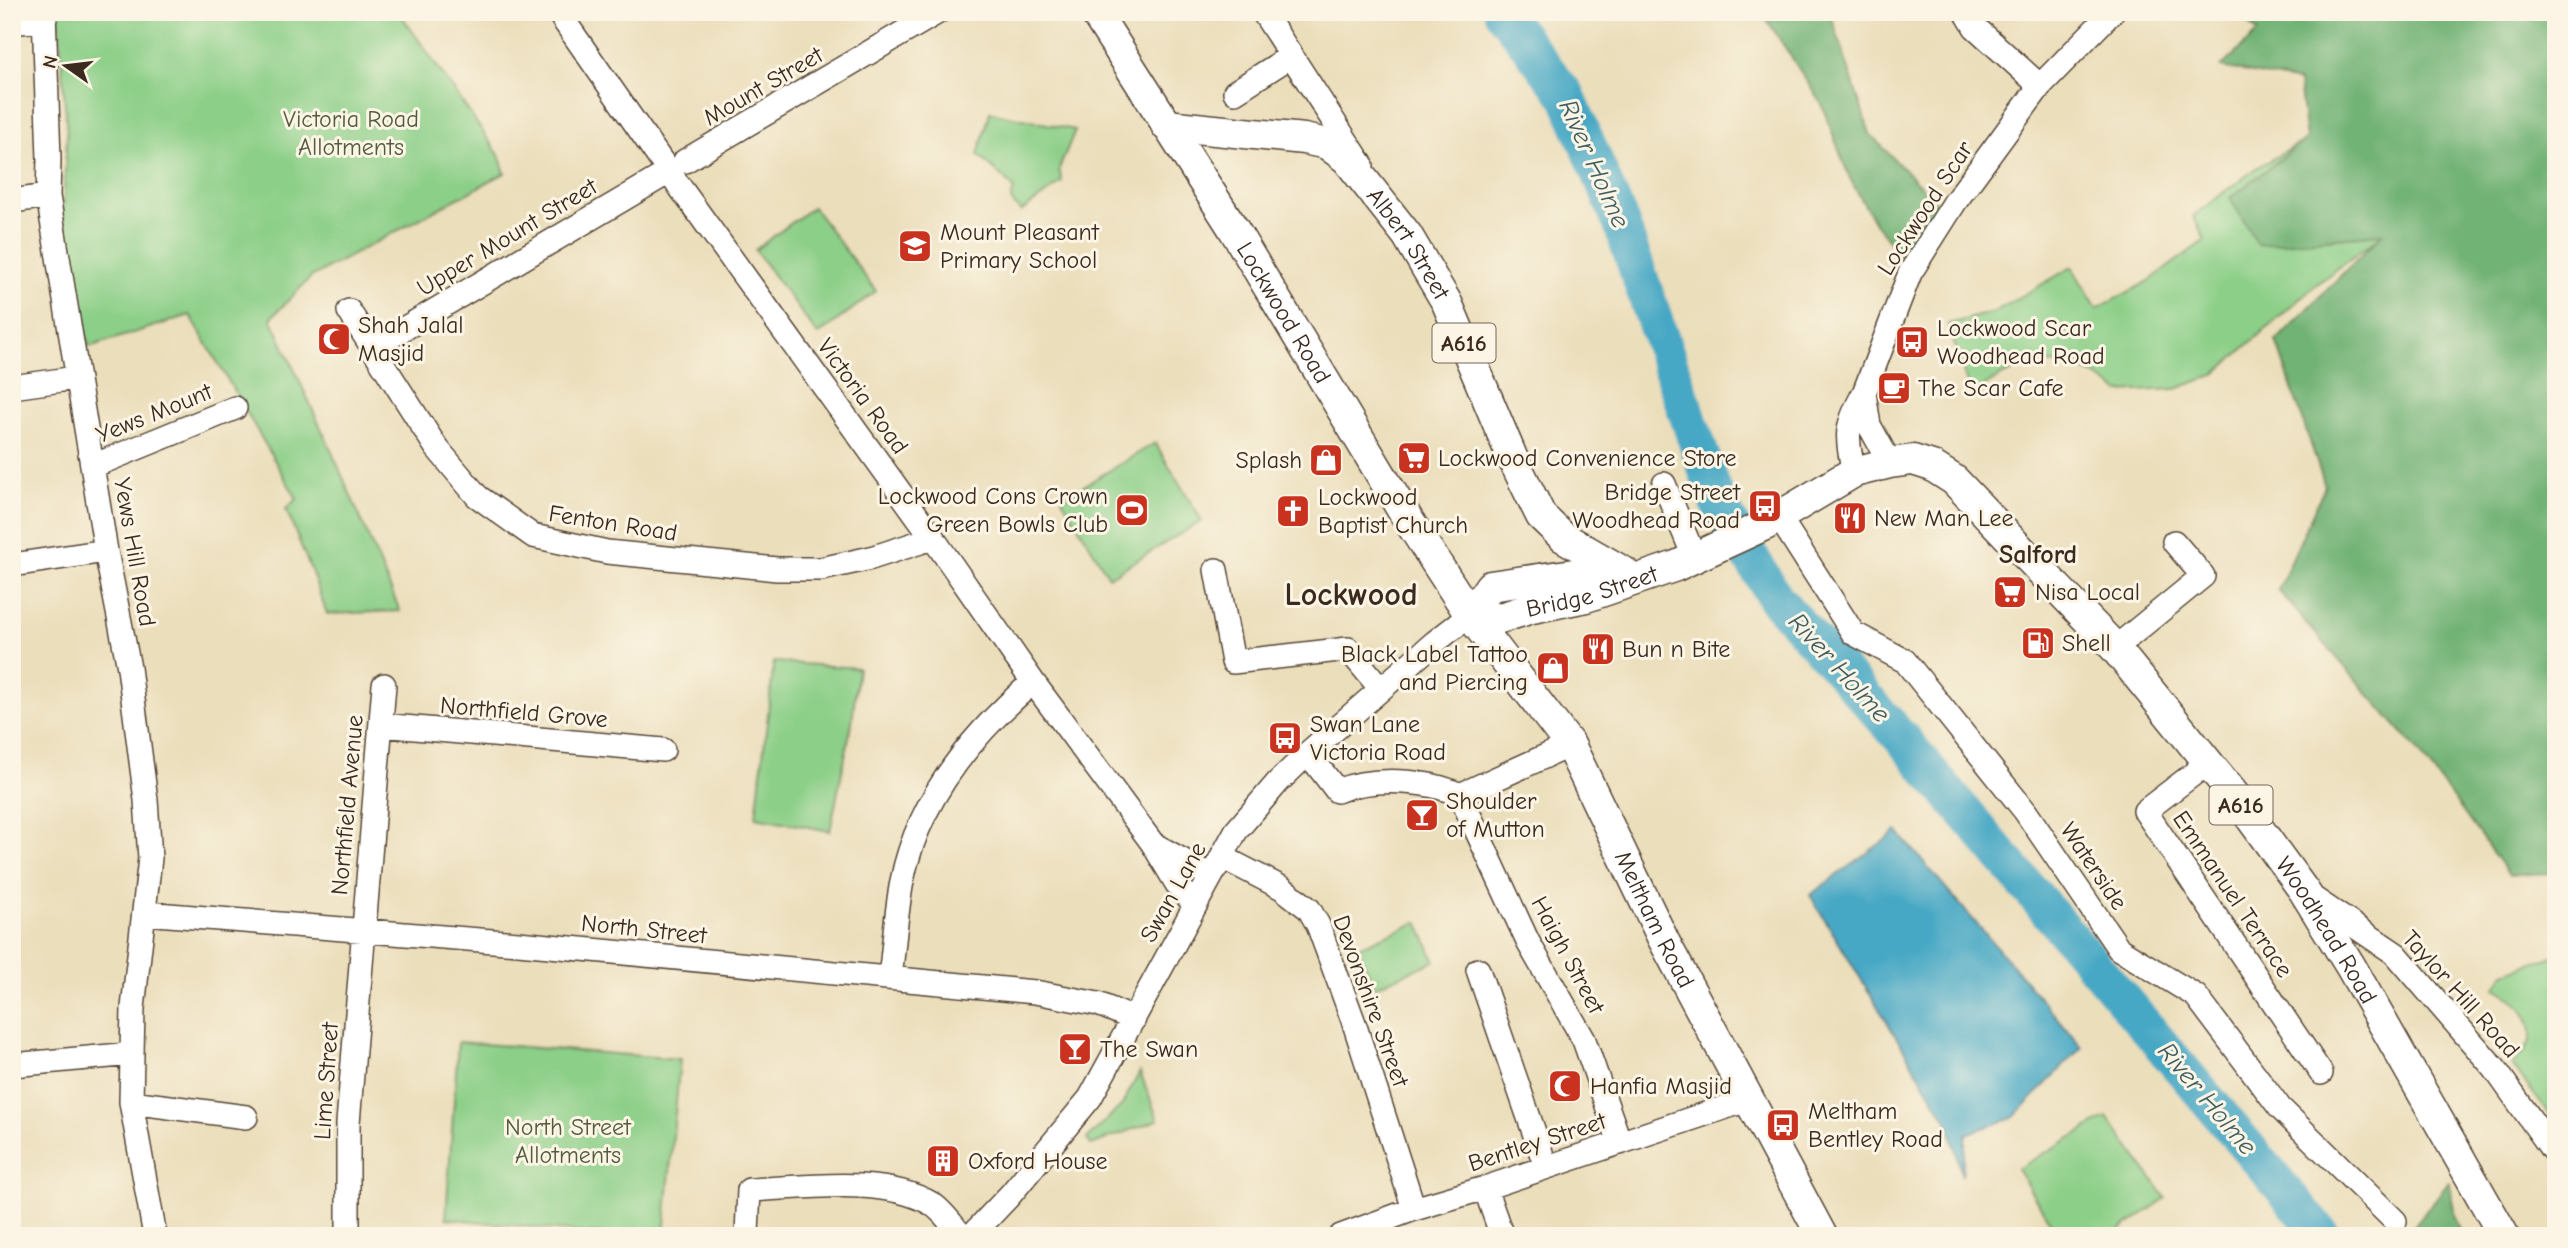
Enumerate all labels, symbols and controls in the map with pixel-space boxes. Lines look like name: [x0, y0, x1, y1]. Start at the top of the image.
north arrow: [32, 32, 102, 102]
street label: Mount Street: [698, 40, 829, 131]
text: N: [38, 53, 63, 71]
water label: River Holme: [1552, 95, 1636, 233]
park label: Victoria Road Allotments: [283, 105, 419, 161]
street label: Lockwood Scar: [1871, 135, 1979, 280]
street label: Upper Mount Street: [412, 172, 603, 302]
street label: Albert Street: [1361, 182, 1456, 305]
place label: Mount Pleasant Primary School: [940, 218, 1100, 274]
school or university icon: Mount Pleasant Primary School: [896, 227, 934, 265]
street label: Lockwood Road: [1231, 237, 1337, 388]
place label: Shah Jalal Masjid: [358, 311, 464, 367]
place label: Lockwood Scar Woodhead Road: [1937, 314, 2105, 370]
mosque icon: Shah Jalal Masjid: [315, 320, 353, 358]
bus stop icon: Lockwood Scar Woodhead Road: [1893, 323, 1931, 361]
road number: A616: [1432, 324, 1496, 362]
street label: Victoria Road: [812, 333, 914, 459]
cafe icon: The Scar Cafe: [1875, 369, 1913, 407]
place label: The Scar Cafe: [1918, 374, 2064, 402]
street label: Yews Mount: [92, 377, 217, 449]
supermarket icon: Lockwood Convenience Store: [1395, 439, 1433, 477]
shop icon: Splash: [1307, 441, 1345, 479]
place label: Lockwood Convenience Store: [1438, 444, 1737, 472]
place label: Splash: [1236, 446, 1302, 474]
street label: Yews Hill Road: [108, 476, 162, 628]
place label: Bridge Street Woodhead Road: [1572, 478, 1741, 534]
place label: Lockwood Cons Crown Green Bowls Club: [878, 482, 1108, 538]
place label: Lockwood Baptist Church: [1318, 483, 1468, 539]
bus stop icon: Bridge Street Woodhead Road: [1746, 487, 1784, 525]
sports icon: Lockwood Cons Crown Green Bowls Club: [1113, 491, 1151, 529]
church icon: Lockwood Baptist Church: [1274, 492, 1312, 530]
street label: Fenton Road: [547, 499, 679, 547]
restaurant icon: New Man Lee: [1831, 499, 1869, 537]
place label: New Man Lee: [1874, 504, 2014, 532]
district label: Salford: [1999, 540, 2077, 570]
street label: Bridge Street: [1524, 559, 1662, 623]
supermarket icon: Nisa Local: [1991, 573, 2029, 611]
district label: Lockwood: [1284, 576, 1418, 613]
place label: Nisa Local: [2035, 578, 2140, 606]
water label: River Holme: [1782, 607, 1896, 729]
fuel station icon: Shell: [2019, 624, 2057, 662]
place label: Shell: [2062, 629, 2111, 657]
restaurant icon: Bun n Bite: [1579, 630, 1617, 668]
place label: Bun n Bite: [1622, 635, 1730, 663]
place label: Black Label Tattoo and Piercing: [1341, 640, 1528, 696]
shop icon: Black Label Tattoo and Piercing: [1534, 649, 1572, 687]
street label: Northfield Grove: [439, 691, 609, 733]
place label: Swan Lane Victoria Road: [1310, 710, 1446, 766]
street label: Northfield Avenue: [325, 714, 369, 896]
bus stop icon: Swan Lane Victoria Road: [1266, 719, 1304, 757]
road number: A616: [2210, 786, 2272, 824]
place label: Shoulder of Mutton: [1446, 787, 1545, 843]
bar icon: Shoulder of Mutton: [1403, 796, 1441, 834]
street label: Emmanuel Terrace: [2167, 806, 2299, 982]
street label: Waterside: [2055, 817, 2133, 915]
street label: Swan Lane: [1134, 837, 1212, 947]
street label: Meltham Road: [1609, 846, 1700, 993]
street label: Woodhead Road: [2270, 851, 2383, 1009]
street label: Haigh Street: [1525, 892, 1611, 1019]
street label: North Street: [580, 908, 709, 950]
street label: Devonshire Street: [1327, 912, 1415, 1091]
street label: Taylor Hill Road: [2396, 924, 2526, 1064]
street label: Lime Street: [308, 1020, 344, 1141]
bar icon: The Swan: [1056, 1030, 1094, 1068]
place label: The Swan: [1100, 1035, 1198, 1063]
water label: River Holme: [2151, 1037, 2263, 1161]
mosque icon: Hanfia Masjid: [1546, 1067, 1584, 1105]
place label: Hanfia Masjid: [1590, 1072, 1732, 1100]
place label: Meltham Bentley Road: [1808, 1097, 1943, 1153]
street label: Bentley Street: [1465, 1106, 1610, 1177]
bus stop icon: Meltham Bentley Road: [1764, 1106, 1802, 1144]
park label: North Street Allotments: [505, 1113, 632, 1169]
building icon: Oxford House: [924, 1142, 962, 1180]
place label: Oxford House: [968, 1147, 1108, 1175]

